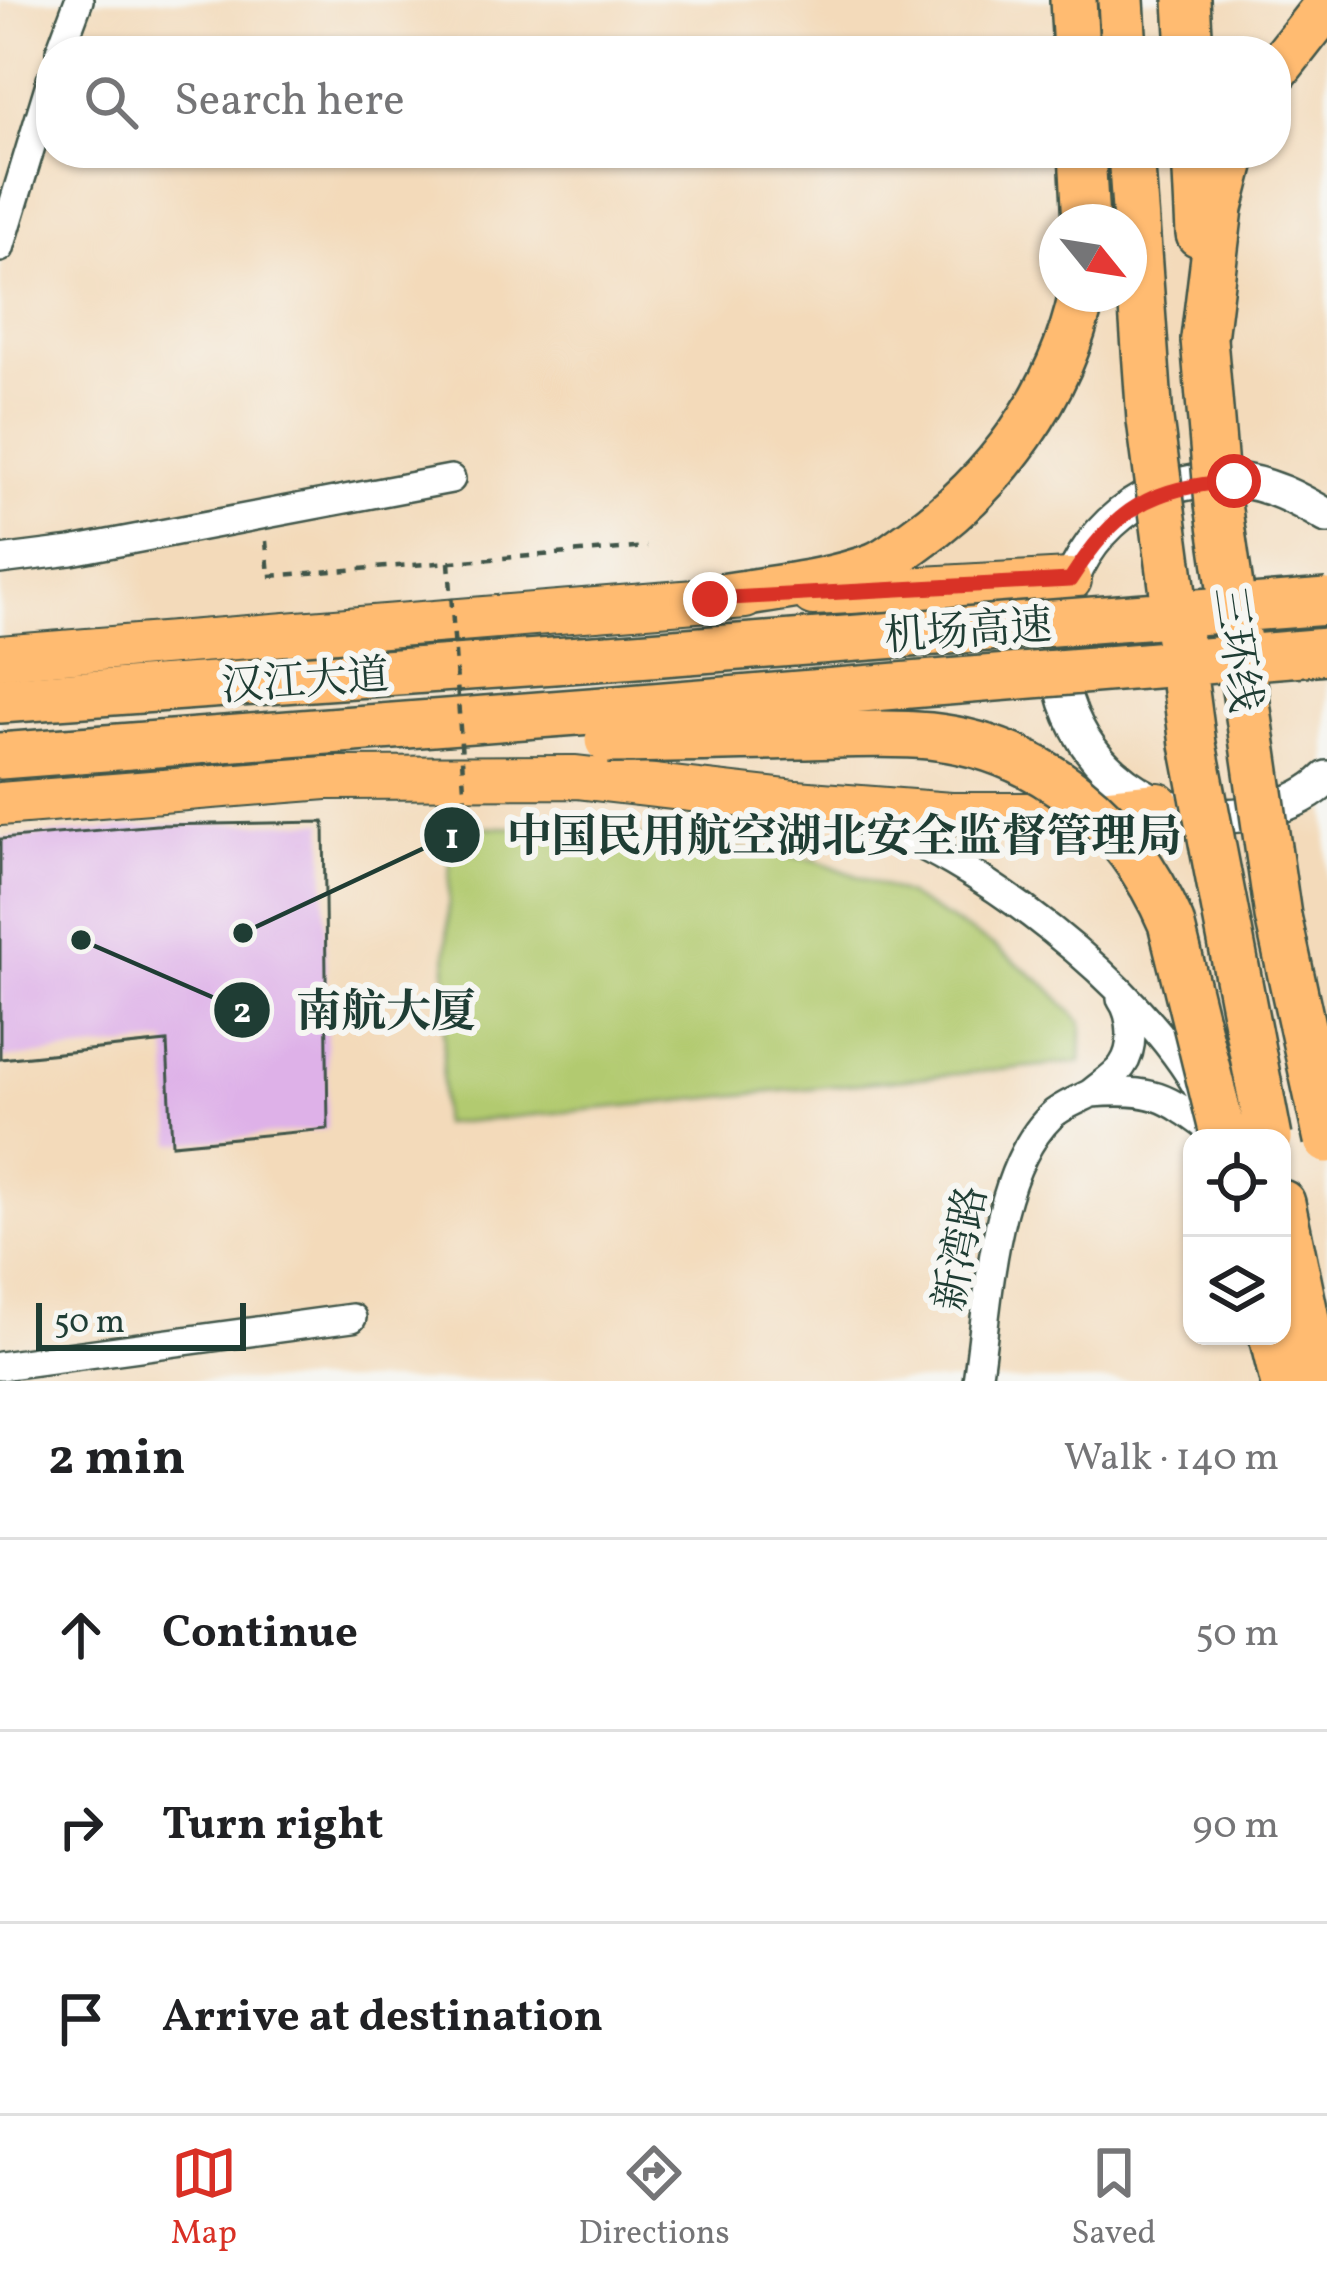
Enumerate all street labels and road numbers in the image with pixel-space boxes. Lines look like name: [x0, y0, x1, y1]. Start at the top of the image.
street label: 三环线: [1197, 583, 1273, 716]
street label: 机场高速: [882, 598, 1054, 669]
street label: 汉江大道: [219, 648, 391, 719]
street label: 新湾路: [922, 1181, 1004, 1316]

